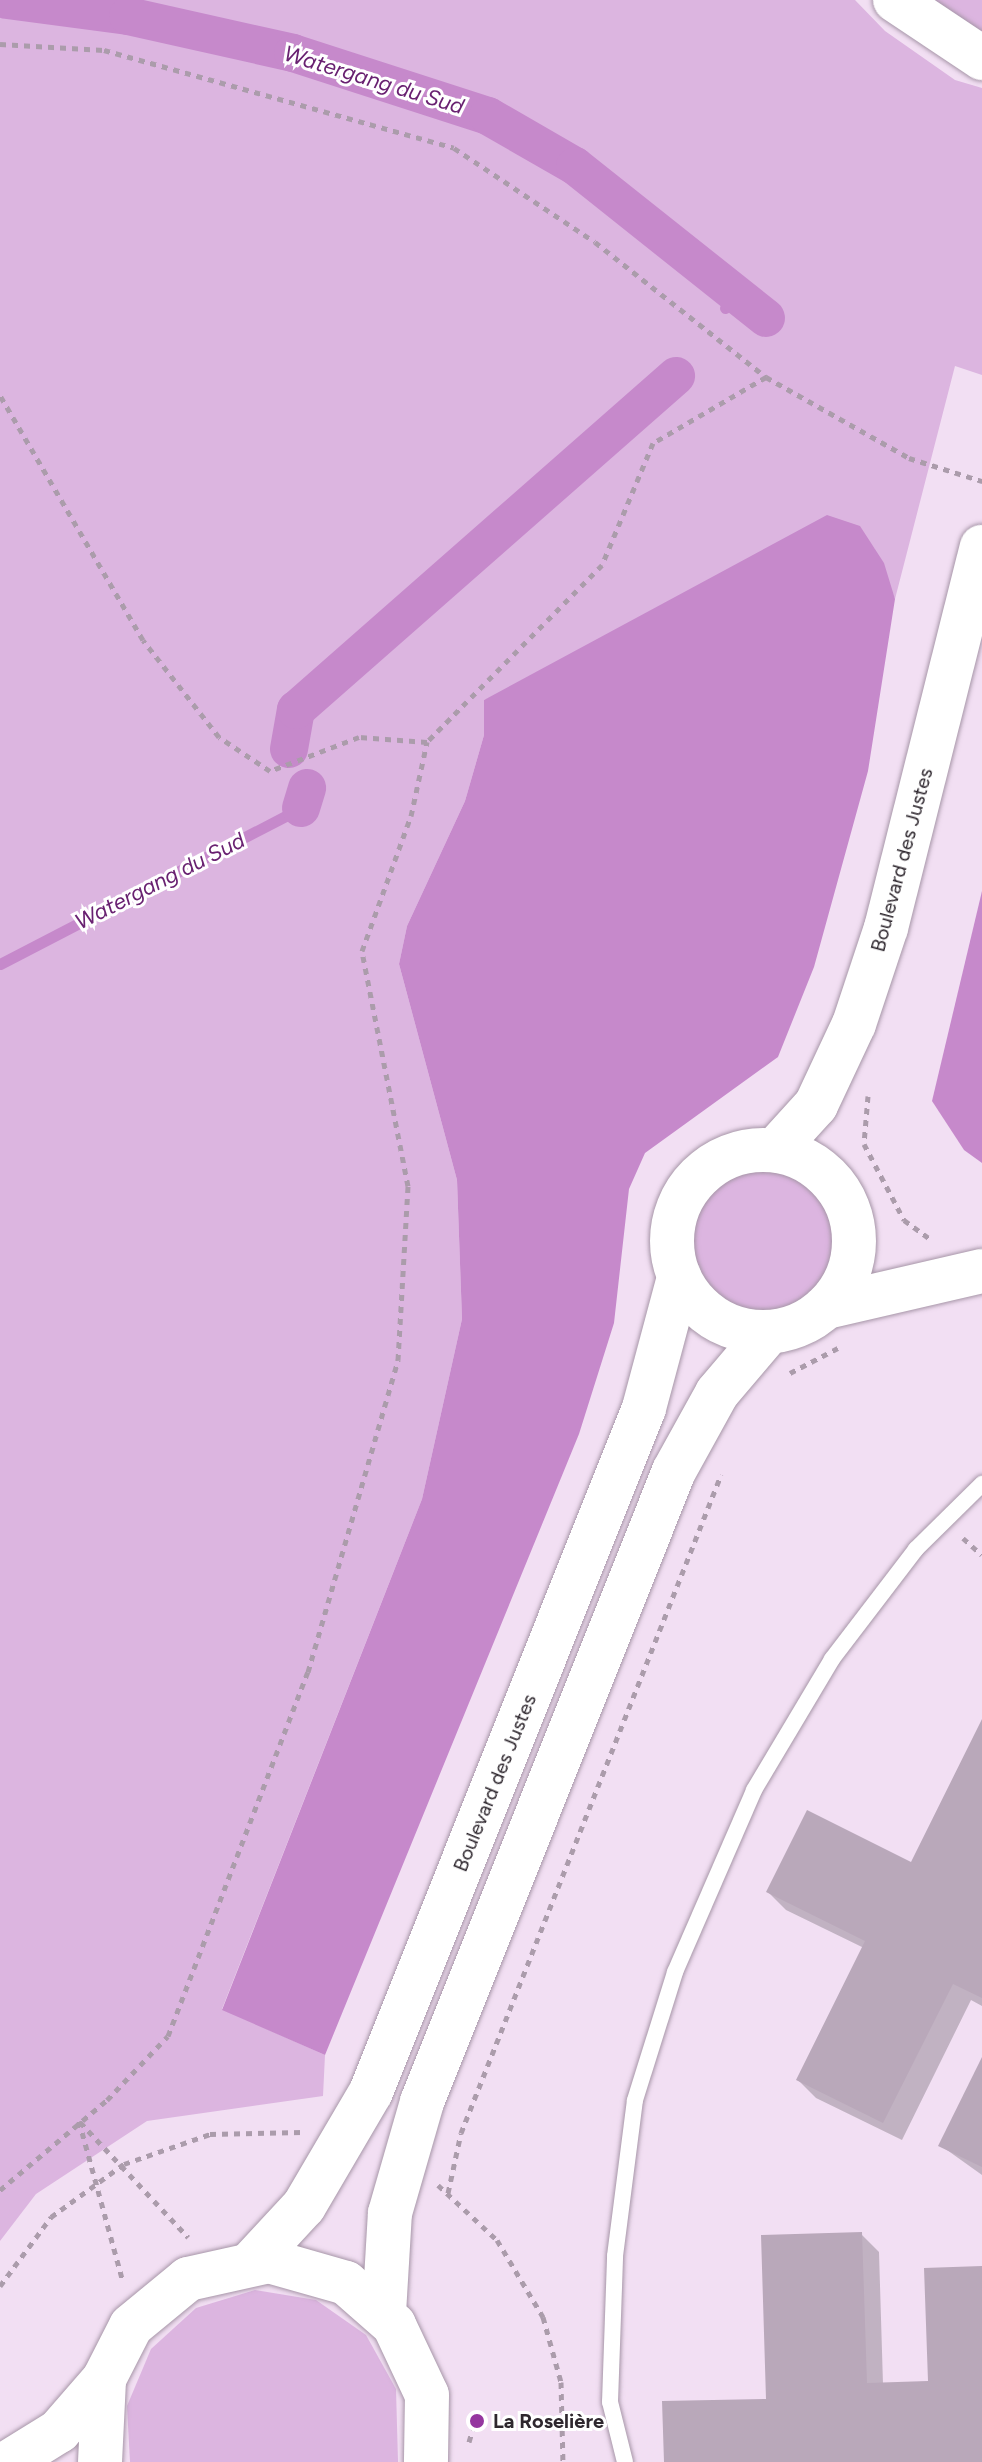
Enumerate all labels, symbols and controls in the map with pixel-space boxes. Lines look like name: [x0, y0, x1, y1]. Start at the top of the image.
water label: Watergang du Sud: [281, 40, 467, 120]
street label: Boulevard des Justes: [866, 765, 938, 955]
water label: Watergang du Sud: [71, 827, 249, 935]
street label: Boulevard des Justes: [448, 1691, 542, 1875]
place label: La Roselière: [493, 2409, 604, 2433]
marker: La Roselière: [468, 2412, 486, 2430]

